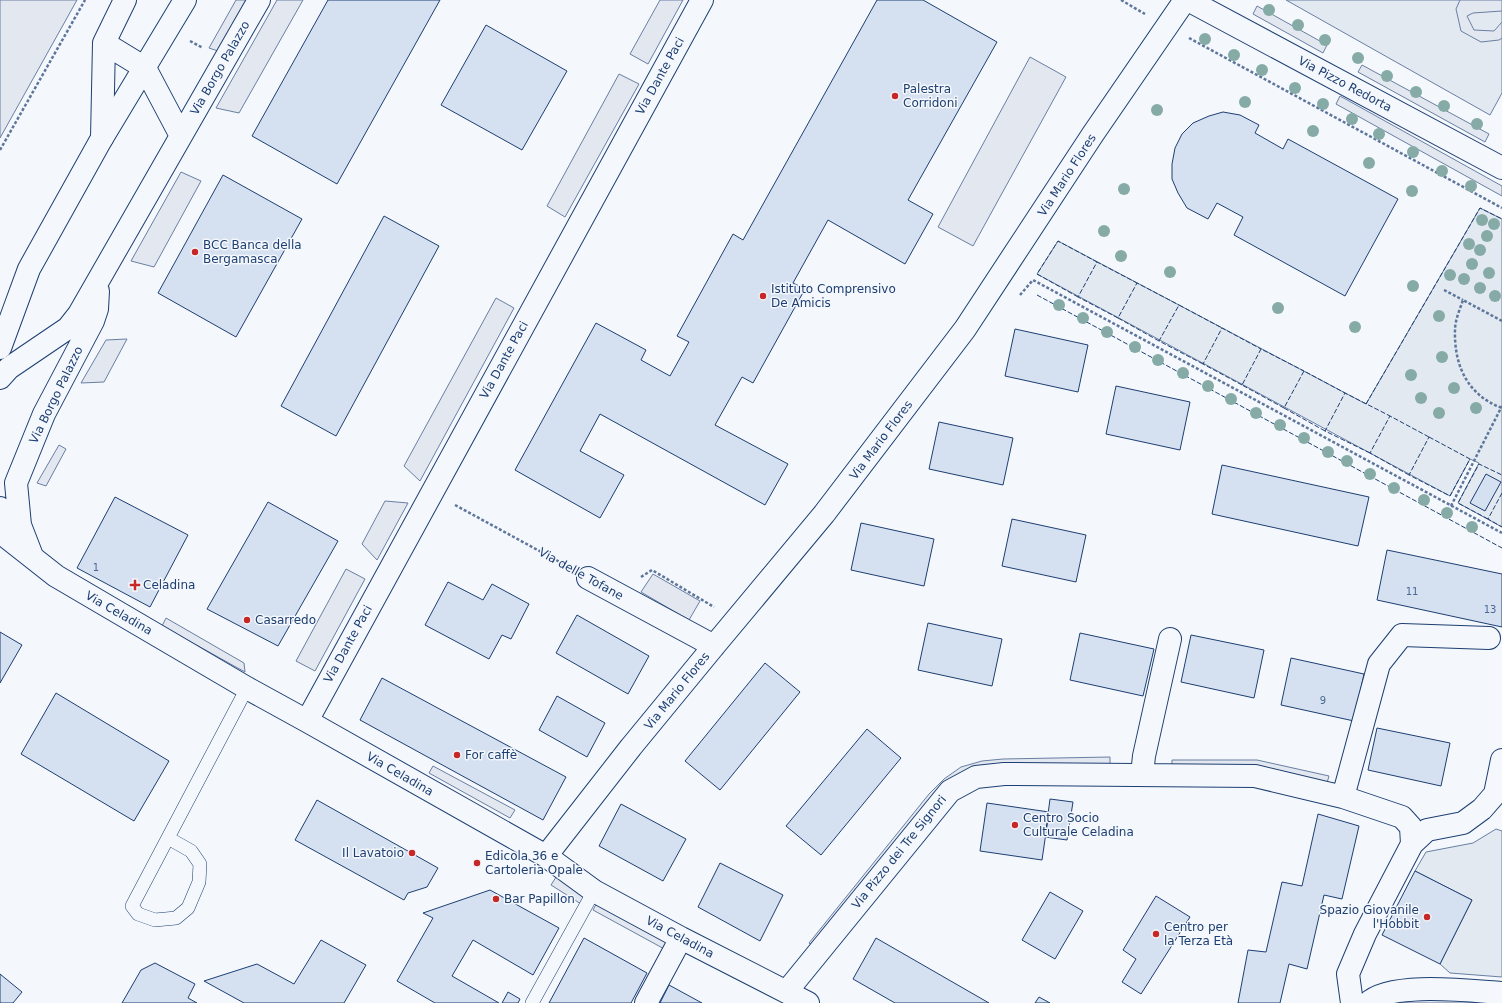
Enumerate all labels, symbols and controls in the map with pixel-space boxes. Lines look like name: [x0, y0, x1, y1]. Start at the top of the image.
street label: Via Borgo Palazzo: [187, 19, 253, 117]
street label: Via Dante Paci: [633, 35, 687, 117]
street label: Via Pizzo Redorta: [1296, 53, 1394, 115]
place label: Palestra Corridoni: [903, 82, 958, 110]
marker: Palestra Corridoni: [890, 91, 900, 101]
street label: Via Mario Flores: [1035, 131, 1099, 219]
place label: BCC Banca della Bergamasca: [203, 238, 302, 266]
marker: BCC Banca della Bergamasca: [190, 247, 200, 257]
place label: Istituto Comprensivo De Amicis: [771, 282, 896, 310]
marker: Istituto Comprensivo De Amicis: [758, 291, 768, 301]
street label: Via Dante Paci: [477, 319, 531, 401]
street label: Via Borgo Palazzo: [26, 344, 86, 446]
street label: Via Mario Flores: [847, 398, 915, 482]
street label: Via delle Tofane: [536, 545, 626, 603]
house number: 1: [93, 562, 99, 573]
place label: Celadina: [143, 578, 195, 592]
marker: Celadina: [130, 580, 140, 590]
house number: 11: [1406, 586, 1418, 597]
street label: Via Celadina: [83, 588, 155, 638]
street label: Via Dante Paci: [321, 603, 375, 685]
house number: 13: [1484, 604, 1496, 615]
place label: Casarredo: [255, 613, 316, 627]
marker: Casarredo: [242, 615, 252, 625]
street label: Via Mario Flores: [642, 649, 712, 733]
house number: 9: [1320, 695, 1326, 706]
place label: For caffè: [465, 748, 517, 762]
street label: Via Celadina: [364, 749, 436, 799]
marker: For caffè: [452, 750, 462, 760]
street label: Via Pizzo dei Tre Signori: [849, 792, 949, 912]
place label: Centro Socio Culturale Celadina: [1023, 811, 1134, 839]
marker: Centro Socio Culturale Celadina: [1010, 820, 1020, 830]
place label: Il Lavatoio: [342, 846, 404, 860]
marker: Il Lavatoio: [407, 848, 417, 858]
place label: Edicola 36 e Cartoleria Opale: [485, 849, 583, 877]
marker: Edicola 36 e Cartoleria Opale: [472, 858, 482, 868]
place label: Bar Papillon: [504, 892, 575, 906]
marker: Bar Papillon: [491, 894, 501, 904]
place label: Spazio Giovanile l'Hobbit: [1320, 903, 1419, 931]
marker: Spazio Giovanile l'Hobbit: [1422, 912, 1432, 922]
street label: Via Celadina: [644, 913, 716, 961]
place label: Centro per la Terza Età: [1164, 920, 1233, 948]
marker: Centro per la Terza Età: [1151, 929, 1161, 939]

